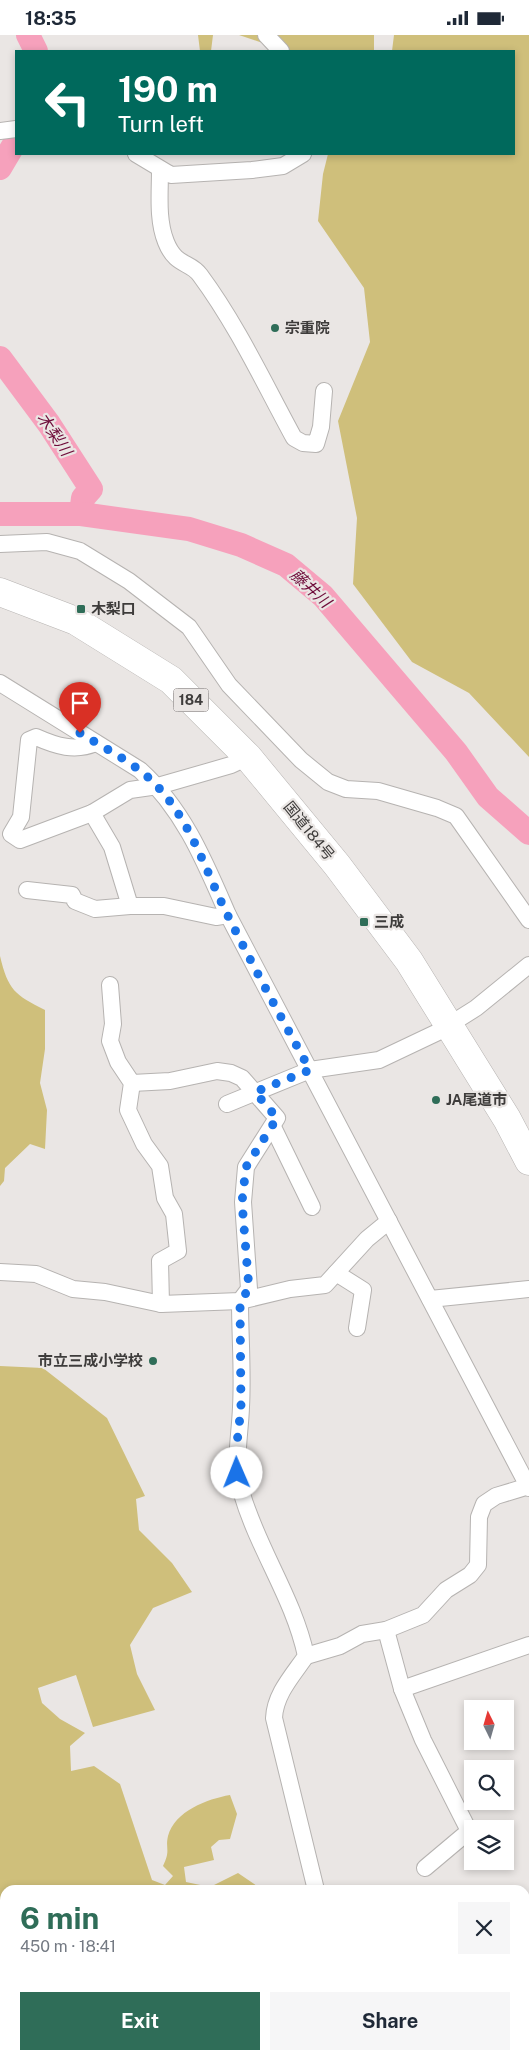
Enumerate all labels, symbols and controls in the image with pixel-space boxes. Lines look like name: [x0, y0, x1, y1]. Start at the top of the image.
text: 18:35: [25, 7, 76, 29]
text: 190 m: [118, 69, 218, 110]
icon: left: [35, 70, 100, 135]
text: Turn left: [118, 111, 204, 137]
place label: 宗重院: [285, 319, 330, 336]
marker: 宗重院: [269, 322, 281, 334]
water label: 木梨川: [33, 409, 77, 461]
water label: 藤井川: [287, 565, 336, 613]
place label: 木梨口: [91, 600, 136, 617]
marker: 木梨口: [75, 603, 87, 615]
pin: [59, 682, 101, 733]
icon: arrive: [66, 689, 94, 717]
road number: 184: [174, 689, 208, 711]
street label: 国道184号: [281, 798, 338, 863]
place label: 三成: [374, 913, 404, 930]
marker: 三成: [358, 916, 370, 928]
place label: JA尾道市: [446, 1091, 507, 1108]
marker: JA尾道市: [430, 1094, 442, 1106]
place label: 市立三成小学校: [38, 1352, 143, 1369]
marker: 市立三成小学校: [147, 1355, 159, 1367]
position arrow: [210, 1446, 262, 1498]
north arrow: [464, 1700, 514, 1750]
map controls: [464, 1700, 514, 1870]
button: search: [464, 1760, 514, 1810]
button: layers: [464, 1820, 514, 1870]
text: 6 min: [20, 1900, 99, 1936]
button: close: [458, 1902, 510, 1954]
text: 450 m · 18:41: [20, 1937, 116, 1956]
button: Exit: [20, 1992, 260, 2050]
button: Share: [270, 1992, 510, 2050]

